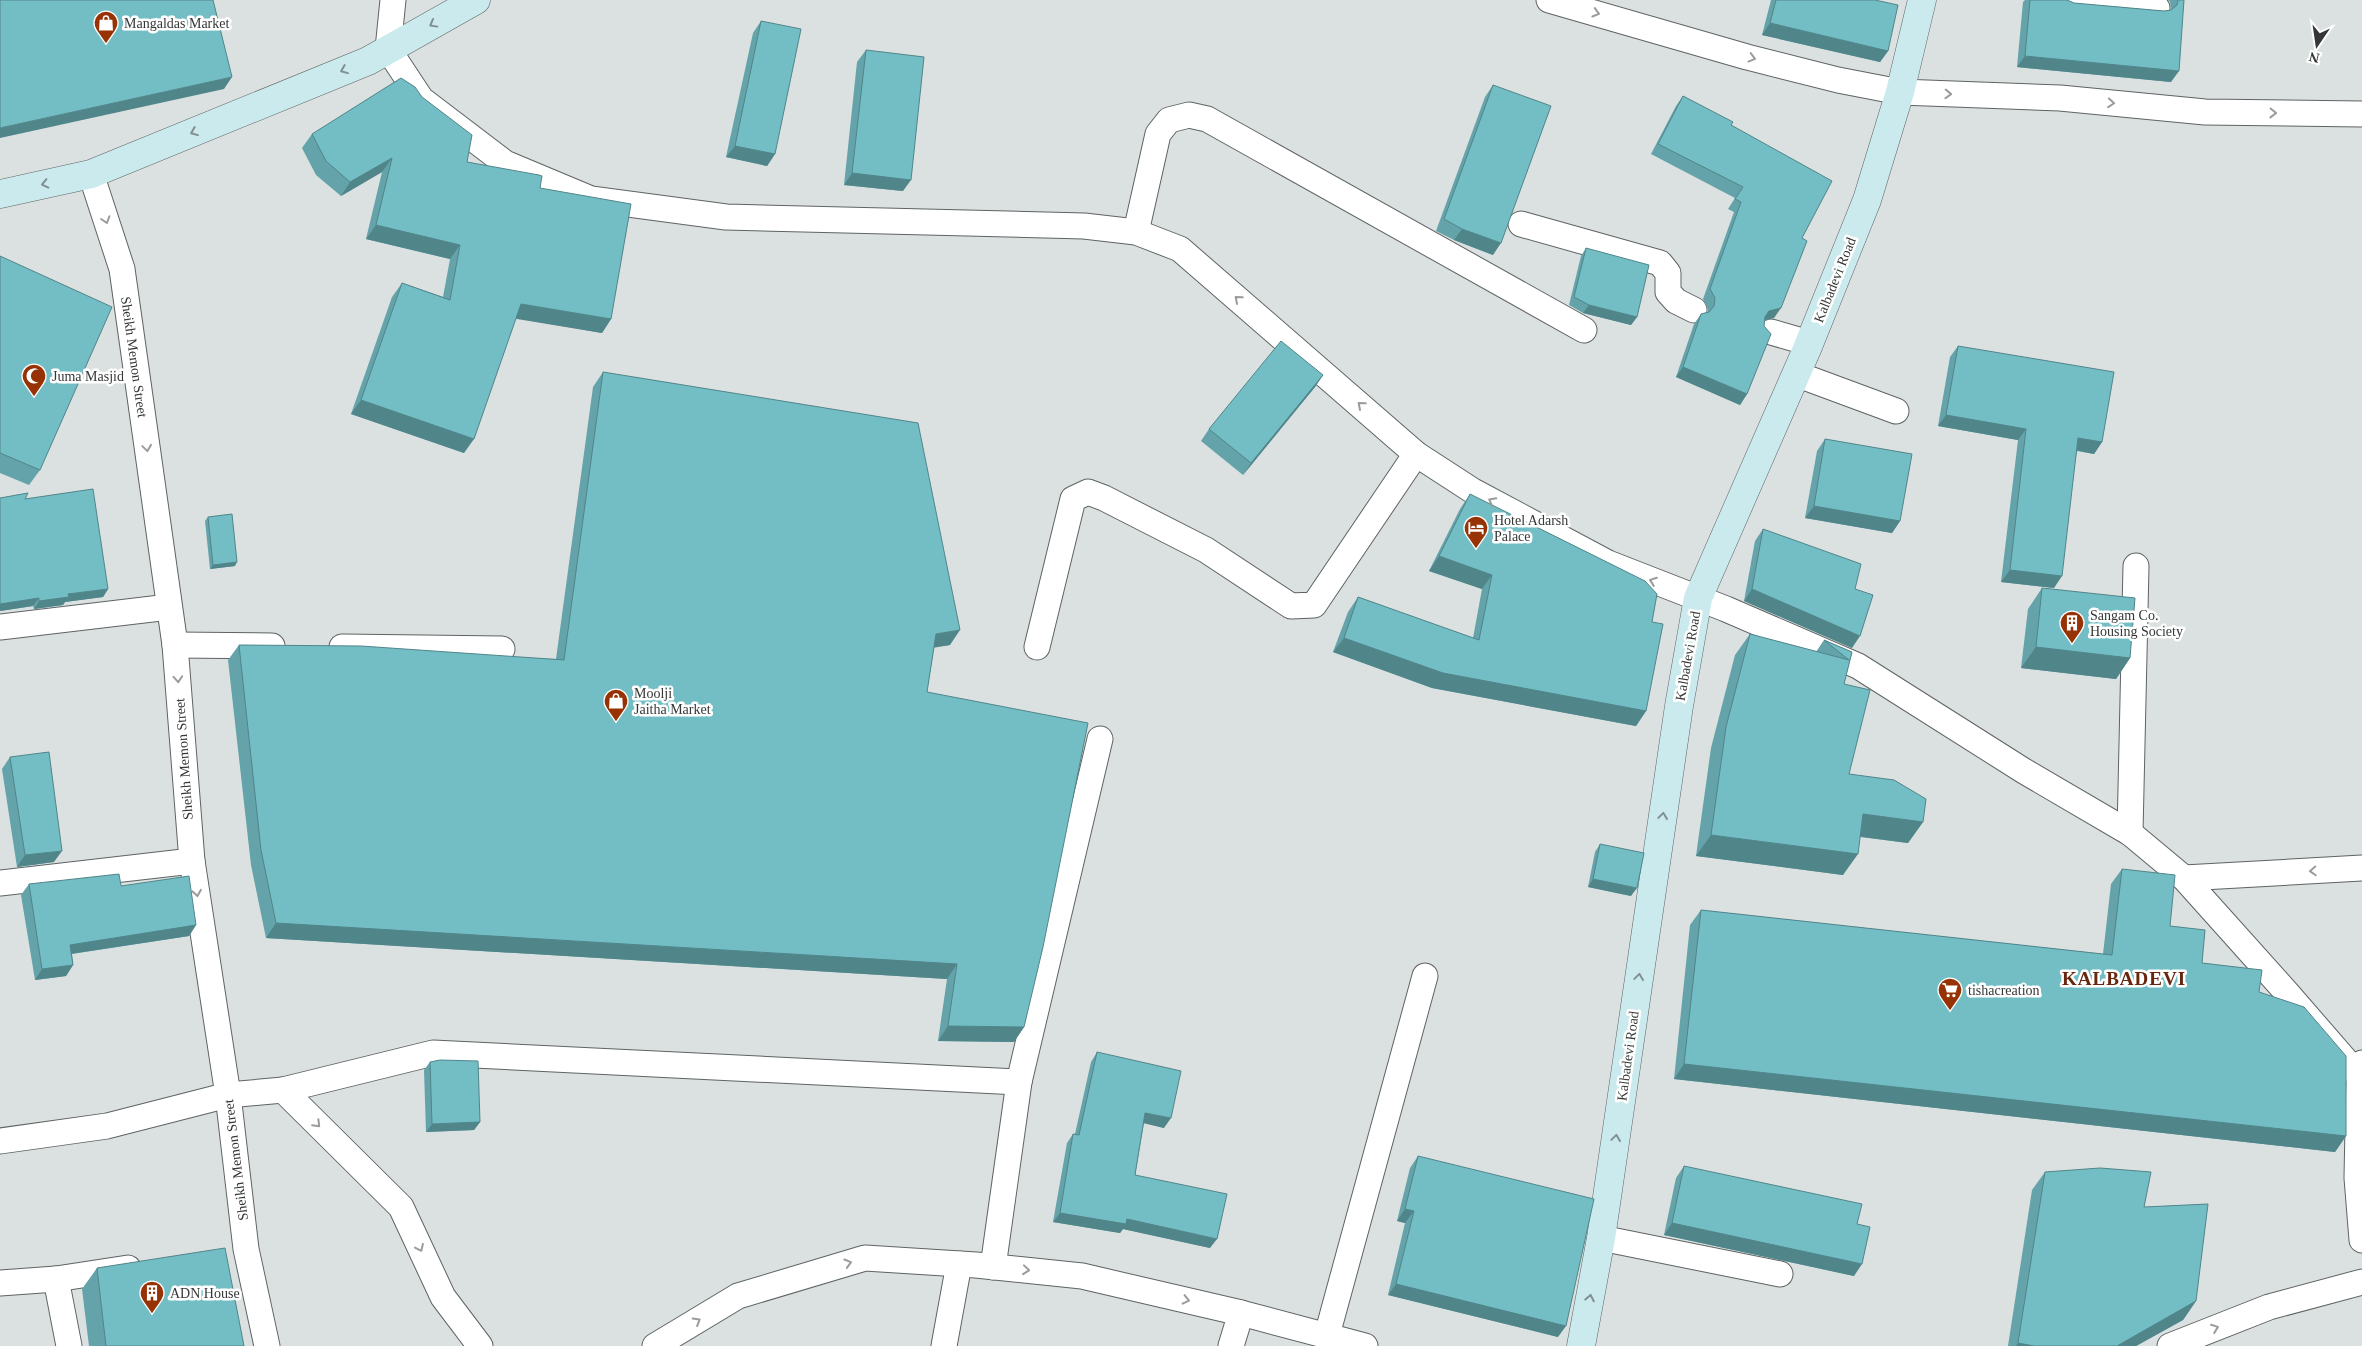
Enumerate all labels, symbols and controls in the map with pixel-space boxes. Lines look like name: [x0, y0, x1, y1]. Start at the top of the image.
one-way arrow: [1591, 8, 1599, 18]
shop icon: Mangaldas Market: [93, 10, 119, 44]
place label: Mangaldas Market: [124, 16, 229, 31]
one-way arrow: [430, 18, 439, 28]
north arrow: [2292, 20, 2342, 70]
text: N: [2308, 49, 2321, 66]
one-way arrow: [1747, 52, 1756, 62]
one-way arrow: [340, 64, 349, 75]
one-way arrow: [1945, 88, 1953, 99]
one-way arrow: [2107, 97, 2115, 108]
one-way arrow: [2269, 107, 2277, 118]
one-way arrow: [190, 125, 199, 136]
one-way arrow: [41, 178, 50, 189]
one-way arrow: [100, 215, 110, 224]
street label: Kalbadevi Road: [1811, 235, 1859, 325]
street label: Sheikh Memon Street: [118, 295, 150, 419]
one-way arrow: [1234, 296, 1243, 305]
mosque icon: Juma Masjid: [21, 363, 47, 397]
place label: Juma Masjid: [52, 369, 124, 384]
one-way arrow: [1357, 402, 1366, 411]
one-way arrow: [141, 445, 152, 453]
one-way arrow: [1488, 497, 1497, 507]
place label: Hotel Adarsh Palace: [1494, 513, 1568, 544]
hotel icon: Hotel Adarsh Palace: [1463, 515, 1489, 549]
one-way arrow: [1649, 576, 1657, 586]
place label: Sangam Co. Housing Society: [2090, 608, 2183, 639]
street label: Kalbadevi Road: [1673, 610, 1703, 702]
building icon: Sangam Co. Housing Society: [2059, 610, 2085, 644]
one-way arrow: [172, 675, 183, 683]
place label: Moolji Jaitha Market: [634, 686, 711, 717]
shop icon: Moolji Jaitha Market: [603, 688, 629, 722]
street label: Sheikh Memon Street: [172, 697, 196, 820]
one-way arrow: [1657, 812, 1668, 820]
one-way arrow: [2309, 865, 2317, 876]
one-way arrow: [191, 888, 201, 897]
district label: KALBADEVI: [2062, 968, 2186, 989]
one-way arrow: [1634, 973, 1644, 981]
supermarket icon: tishacreation: [1937, 977, 1963, 1011]
place label: tishacreation: [1968, 983, 2040, 998]
street label: Kalbadevi Road: [1614, 1010, 1642, 1102]
street label: Sheikh Memon Street: [221, 1098, 251, 1222]
one-way arrow: [311, 1118, 320, 1127]
one-way arrow: [1610, 1133, 1621, 1141]
one-way arrow: [414, 1242, 424, 1251]
one-way arrow: [843, 1259, 851, 1269]
one-way arrow: [1023, 1264, 1031, 1275]
building icon: ADN House: [139, 1280, 165, 1314]
place label: ADN House: [170, 1286, 240, 1301]
one-way arrow: [1181, 1294, 1190, 1305]
one-way arrow: [1584, 1294, 1595, 1303]
one-way arrow: [691, 1317, 700, 1327]
one-way arrow: [2210, 1324, 2219, 1334]

